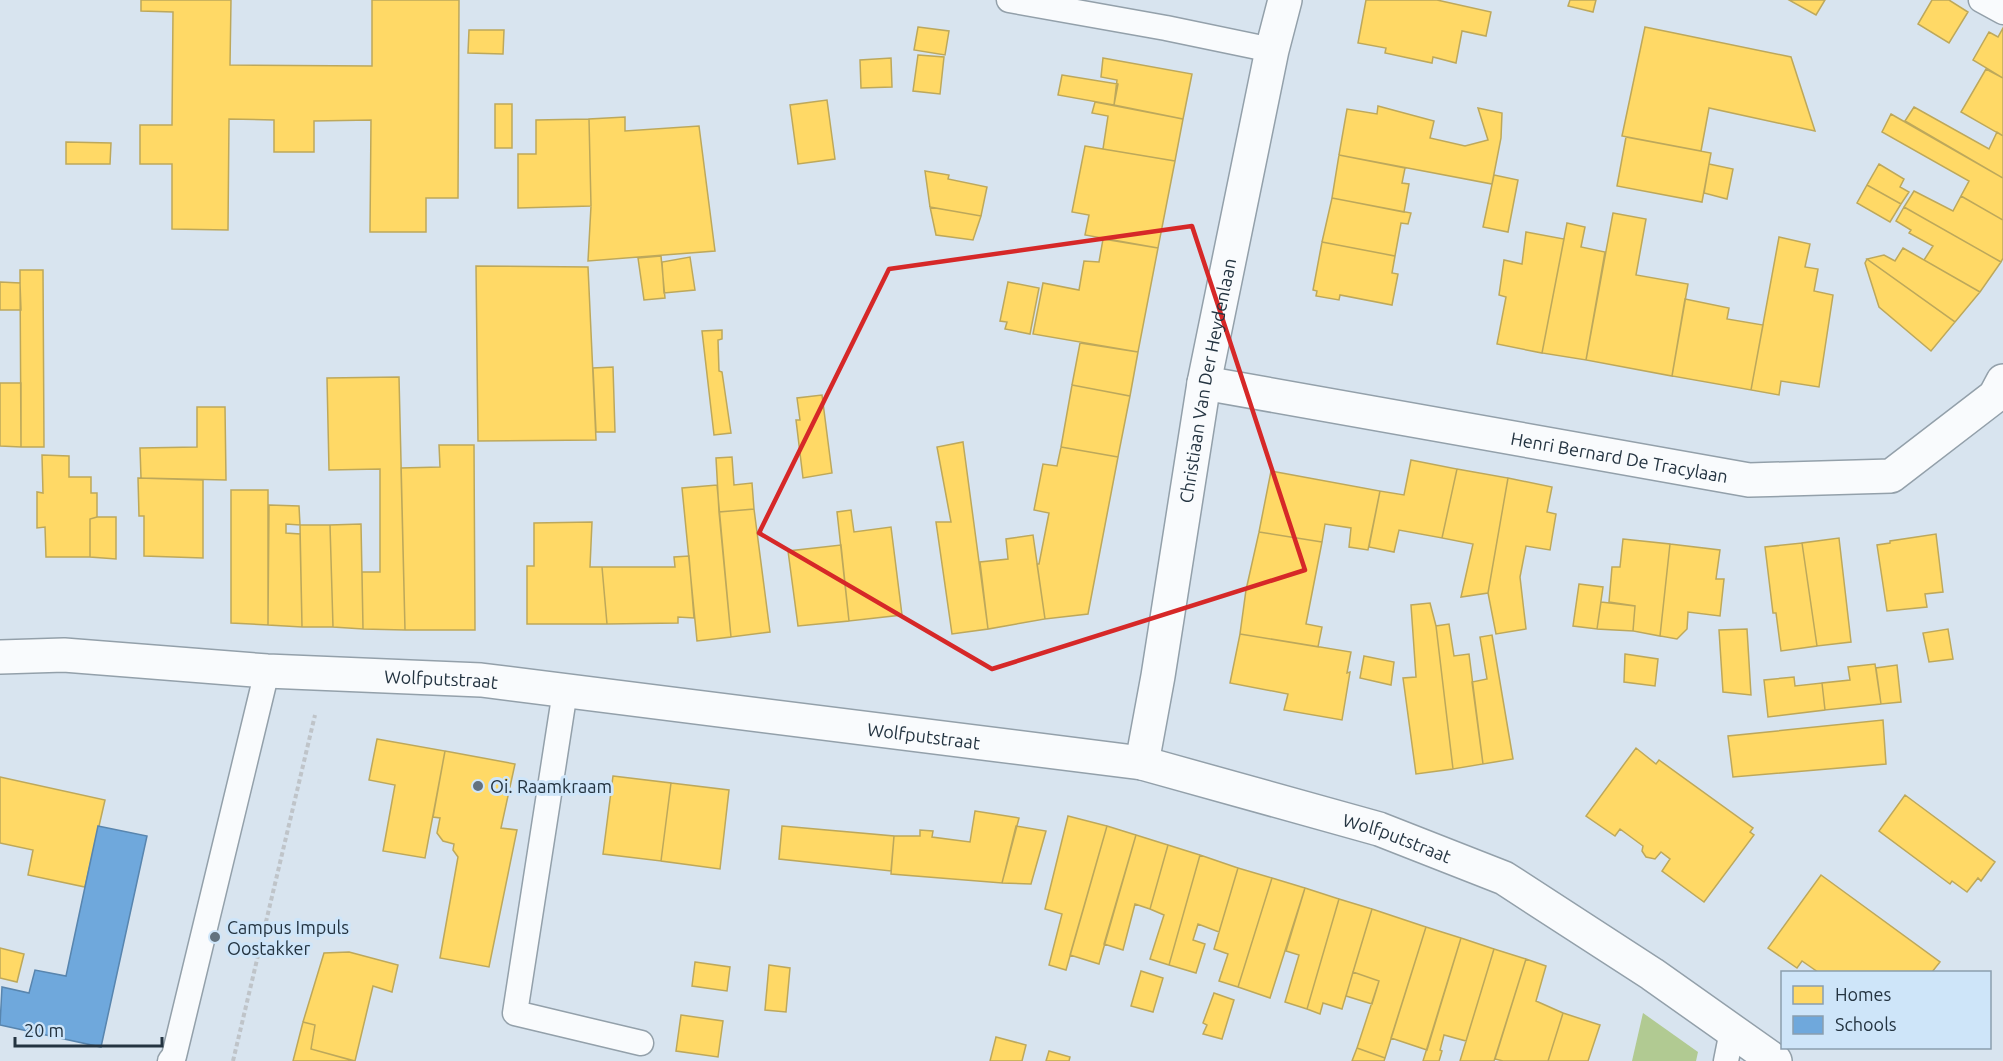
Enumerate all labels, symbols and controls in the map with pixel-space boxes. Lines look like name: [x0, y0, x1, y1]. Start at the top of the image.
street label: Christiaan Van Der Heydenlaan: [1175, 256, 1239, 504]
street label: Henri Bernard De Tracylaan: [1509, 428, 1730, 486]
street label: Wolfputstraat: [384, 666, 499, 692]
street label: Wolfputstraat: [866, 719, 981, 753]
place label: Oi. Raamkraam: [490, 776, 612, 796]
marker: Oi. Raamkraam: [471, 779, 485, 793]
street label: Wolfputstraat: [1341, 809, 1454, 866]
place label: Campus Impuls Oostakker: [227, 917, 349, 958]
marker: Campus Impuls Oostakker: [208, 930, 222, 944]
legend: [1781, 971, 1991, 1049]
text: Homes: [1835, 984, 1892, 1004]
scale bar: [15, 1010, 162, 1048]
text: Schools: [1835, 1014, 1897, 1034]
text: 20 m: [24, 1020, 64, 1040]

